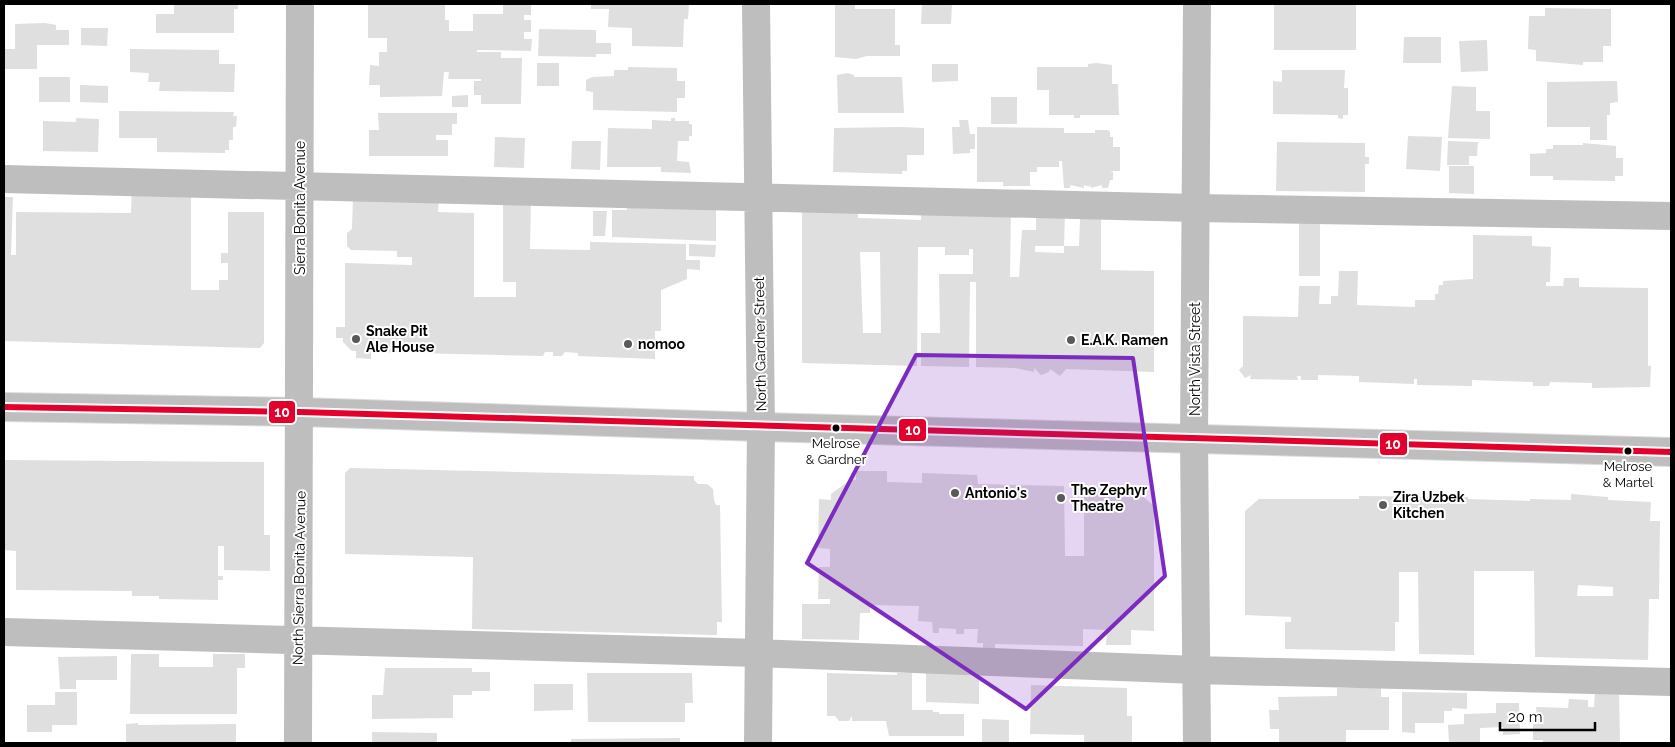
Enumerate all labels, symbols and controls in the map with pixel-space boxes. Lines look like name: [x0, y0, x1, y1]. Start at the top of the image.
street label: Sierra Bonita Avenue: [292, 141, 308, 275]
street label: North Gardner Street: [751, 276, 769, 412]
street label: North Vista Street: [1187, 302, 1203, 416]
place label: Snake Pit Ale House: [366, 323, 435, 355]
place label: E.A.K. Ramen: [1081, 332, 1168, 348]
marker: Snake Pit Ale House: [350, 333, 362, 345]
marker: E.A.K. Ramen: [1065, 334, 1077, 346]
place label: nomoo: [638, 336, 685, 352]
marker: nomoo: [622, 338, 634, 350]
line badge: 10: [268, 400, 296, 424]
text: 10: [274, 404, 290, 420]
line badge: 10: [898, 418, 927, 442]
text: 10: [905, 422, 921, 438]
marker: Melrose & Gardner: [831, 423, 841, 433]
line badge: 10: [1379, 432, 1408, 456]
place label: Melrose & Gardner: [806, 436, 867, 467]
text: 10: [1385, 436, 1401, 452]
marker: Melrose & Martel: [1623, 446, 1633, 456]
place label: Melrose & Martel: [1603, 459, 1654, 490]
place label: The Zephyr Theatre: [1071, 482, 1148, 514]
place label: Antonio's: [965, 485, 1027, 501]
marker: Antonio's: [949, 487, 961, 499]
place label: Zira Uzbek Kitchen: [1393, 489, 1465, 521]
street label: North Sierra Bonita Avenue: [289, 491, 309, 665]
marker: The Zephyr Theatre: [1055, 492, 1067, 504]
marker: Zira Uzbek Kitchen: [1377, 499, 1389, 511]
scale bar: [1500, 700, 1595, 732]
text: 20 m: [1508, 708, 1543, 726]

